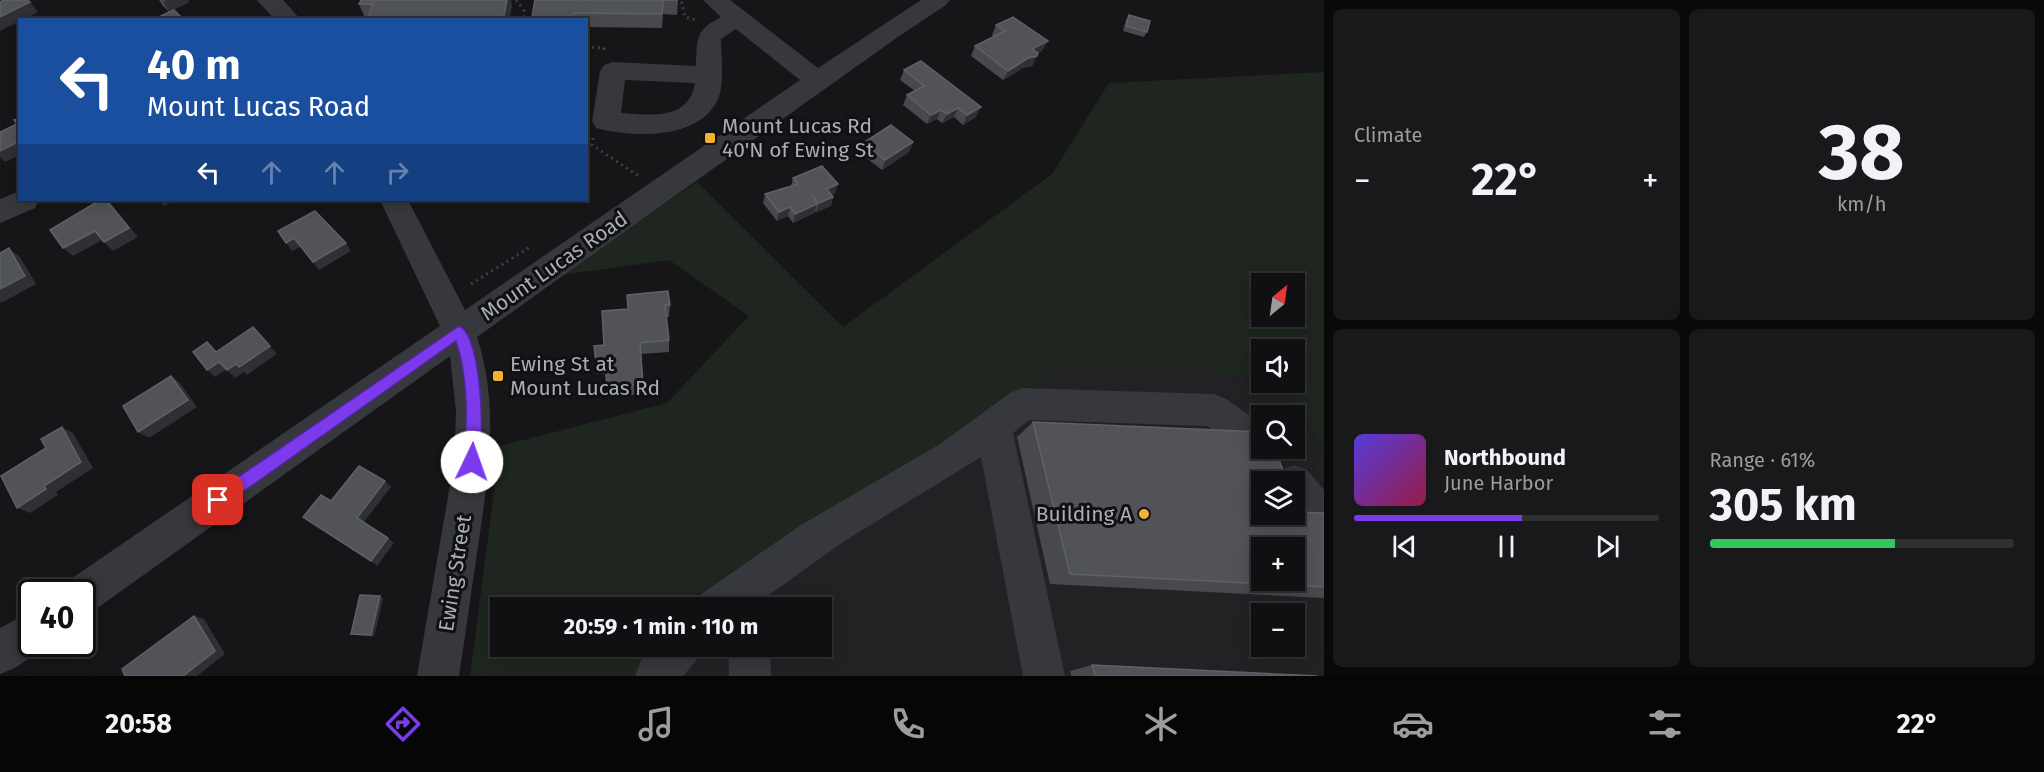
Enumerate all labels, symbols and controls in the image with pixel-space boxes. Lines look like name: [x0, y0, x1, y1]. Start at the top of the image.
text: 40 m: [147, 40, 241, 90]
icon: left: [48, 42, 126, 120]
text: Mount Lucas Road: [147, 91, 370, 123]
text: 38: [1819, 106, 1905, 200]
place label: Mount Lucas Rd 40'N of Ewing St: [722, 113, 874, 163]
text: Climate: [1354, 123, 1422, 147]
marker: Mount Lucas Rd 40'N of Ewing St: [703, 131, 717, 145]
text: 22°: [1471, 153, 1541, 207]
icon: left: [192, 156, 225, 189]
icon: ahead: [255, 156, 288, 189]
icon: ahead: [318, 156, 351, 189]
icon: right: [381, 156, 414, 189]
text: −: [1354, 161, 1371, 201]
text: +: [1642, 161, 1658, 201]
text: km/h: [1837, 192, 1887, 216]
street label: Mount Lucas Road: [475, 206, 633, 326]
north arrow: [1251, 273, 1305, 327]
map controls: [1251, 273, 1305, 657]
button: sound: [1251, 339, 1305, 393]
place label: Ewing St at Mount Lucas Rd: [510, 351, 660, 401]
marker: Ewing St at Mount Lucas Rd: [491, 369, 505, 383]
button: search: [1251, 405, 1305, 459]
position arrow: [440, 430, 504, 494]
text: Northbound: [1444, 444, 1566, 471]
text: Range · 61%: [1710, 448, 1815, 472]
button: layers: [1251, 471, 1305, 525]
text: June Harbor: [1444, 471, 1553, 495]
pin: [192, 474, 243, 525]
text: 305 km: [1710, 478, 1857, 532]
icon: arrive: [201, 483, 234, 516]
place label: Building A: [1036, 501, 1132, 527]
marker: Building A: [1137, 507, 1151, 521]
street label: Ewing Street: [433, 512, 477, 633]
icon: previous: [1388, 530, 1421, 563]
icon: pause: [1490, 530, 1523, 563]
icon: next: [1591, 530, 1624, 563]
button: +: [1251, 537, 1305, 591]
speed limit sign: 40: [18, 579, 96, 657]
button: −: [1251, 603, 1305, 657]
text: 20:59 · 1 min · 110 m: [564, 613, 758, 640]
icon: directions: [382, 703, 424, 745]
icon: music: [635, 703, 677, 745]
icon: phone: [887, 703, 929, 745]
icon: climate: [1140, 703, 1182, 745]
icon: car: [1392, 703, 1434, 745]
icon: filters: [1644, 703, 1686, 745]
text: 20:58: [105, 708, 172, 740]
text: 22°: [1897, 708, 1939, 740]

